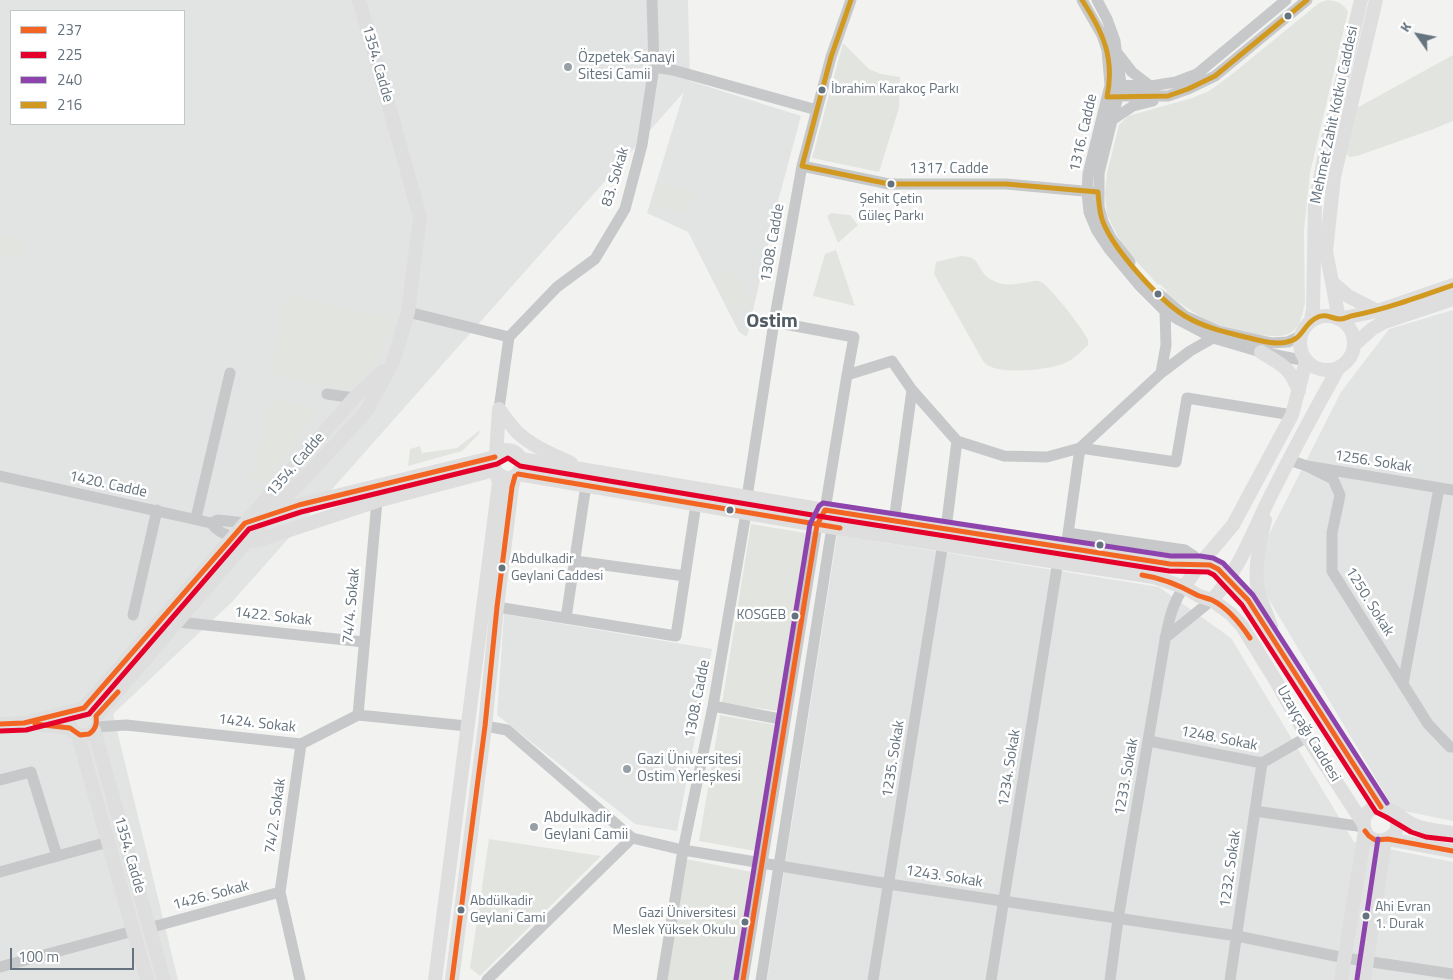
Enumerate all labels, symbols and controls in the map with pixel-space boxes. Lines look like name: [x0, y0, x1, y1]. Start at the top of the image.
legend: [10, 10, 185, 125]
north arrow: [1393, 10, 1443, 60]
unlabelled marker: [1283, 11, 1293, 21]
text: K: [1394, 17, 1416, 36]
text: 237: [57, 18, 82, 41]
street label: 1354. Cadde: [357, 23, 397, 105]
street label: Mehmet Zahit Kotku Caddesi: [1307, 24, 1363, 206]
text: 225: [57, 43, 82, 66]
place label: Özpetek Sanayi Sitesi Camii: [578, 49, 675, 84]
marker: Özpetek Sanayi Sitesi Camii: [562, 61, 574, 73]
text: 240: [57, 68, 82, 91]
place label: İbrahim Karakoç Parkı: [831, 82, 959, 98]
marker: İbrahim Karakoç Parkı: [817, 85, 827, 95]
street label: 1316. Cadde: [1066, 92, 1102, 174]
text: 216: [57, 93, 82, 116]
street label: 83. Sokak: [598, 145, 634, 209]
street label: 1317. Cadde: [909, 160, 989, 178]
marker: Şehit Çetin Güleç Parkı: [886, 179, 896, 189]
place label: Şehit Çetin Güleç Parkı: [858, 192, 924, 224]
street label: 1308. Cadde: [757, 202, 789, 284]
unlabelled marker: [1153, 289, 1163, 299]
district label: Ostim: [746, 310, 798, 334]
street label: 1354. Cadde: [263, 429, 329, 501]
street label: 1256. Sokak: [1333, 447, 1413, 477]
street label: 1420. Cadde: [67, 468, 149, 502]
unlabelled marker: [725, 505, 735, 515]
unlabelled marker: [1095, 540, 1105, 550]
place label: Abdulkadir Geylani Caddesi: [511, 552, 603, 584]
marker: Abdulkadir Geylani Caddesi: [497, 563, 507, 573]
street label: 1250. Sokak: [1341, 564, 1397, 640]
street label: 74/4. Sokak: [340, 567, 364, 645]
street label: 1422. Sokak: [233, 604, 313, 630]
place label: KOSGEB: [736, 608, 786, 624]
marker: KOSGEB: [790, 611, 800, 621]
street label: 1308. Cadde: [682, 658, 714, 740]
street label: Uzayçağı Caddesi: [1272, 683, 1344, 785]
street label: 1424. Sokak: [217, 711, 297, 737]
street label: 1235. Sokak: [879, 719, 909, 799]
street label: 1248. Sokak: [1179, 723, 1259, 755]
street label: 1234. Sokak: [995, 728, 1025, 808]
street label: 1233. Sokak: [1111, 737, 1143, 817]
place label: Gazi Üniversitesi Ostim Yerleşkesi: [637, 751, 741, 786]
marker: Gazi Üniversitesi Ostim Yerleşkesi: [621, 763, 633, 775]
street label: 74/2. Sokak: [262, 777, 290, 855]
place label: Abdulkadir Geylani Camii: [544, 809, 628, 844]
street label: 1354. Cadde: [109, 814, 149, 896]
marker: Abdulkadir Geylani Camii: [528, 821, 540, 833]
street label: 1232. Sokak: [1217, 829, 1245, 909]
street label: 1243. Sokak: [904, 862, 984, 892]
street label: 1426. Sokak: [171, 877, 251, 915]
place label: Abdülkadir Geylani Cami: [470, 894, 546, 926]
place label: Ahi Evran 1. Durak: [1375, 900, 1431, 932]
marker: Abdülkadir Geylani Cami: [456, 905, 466, 915]
place label: Gazi Üniversitesi Meslek Yüksek Okulu: [612, 906, 736, 939]
marker: Ahi Evran 1. Durak: [1361, 911, 1371, 921]
marker: Gazi Üniversitesi Meslek Yüksek Okulu: [740, 917, 750, 927]
scale bar: [12, 938, 136, 970]
text: 100 m: [18, 945, 59, 968]

